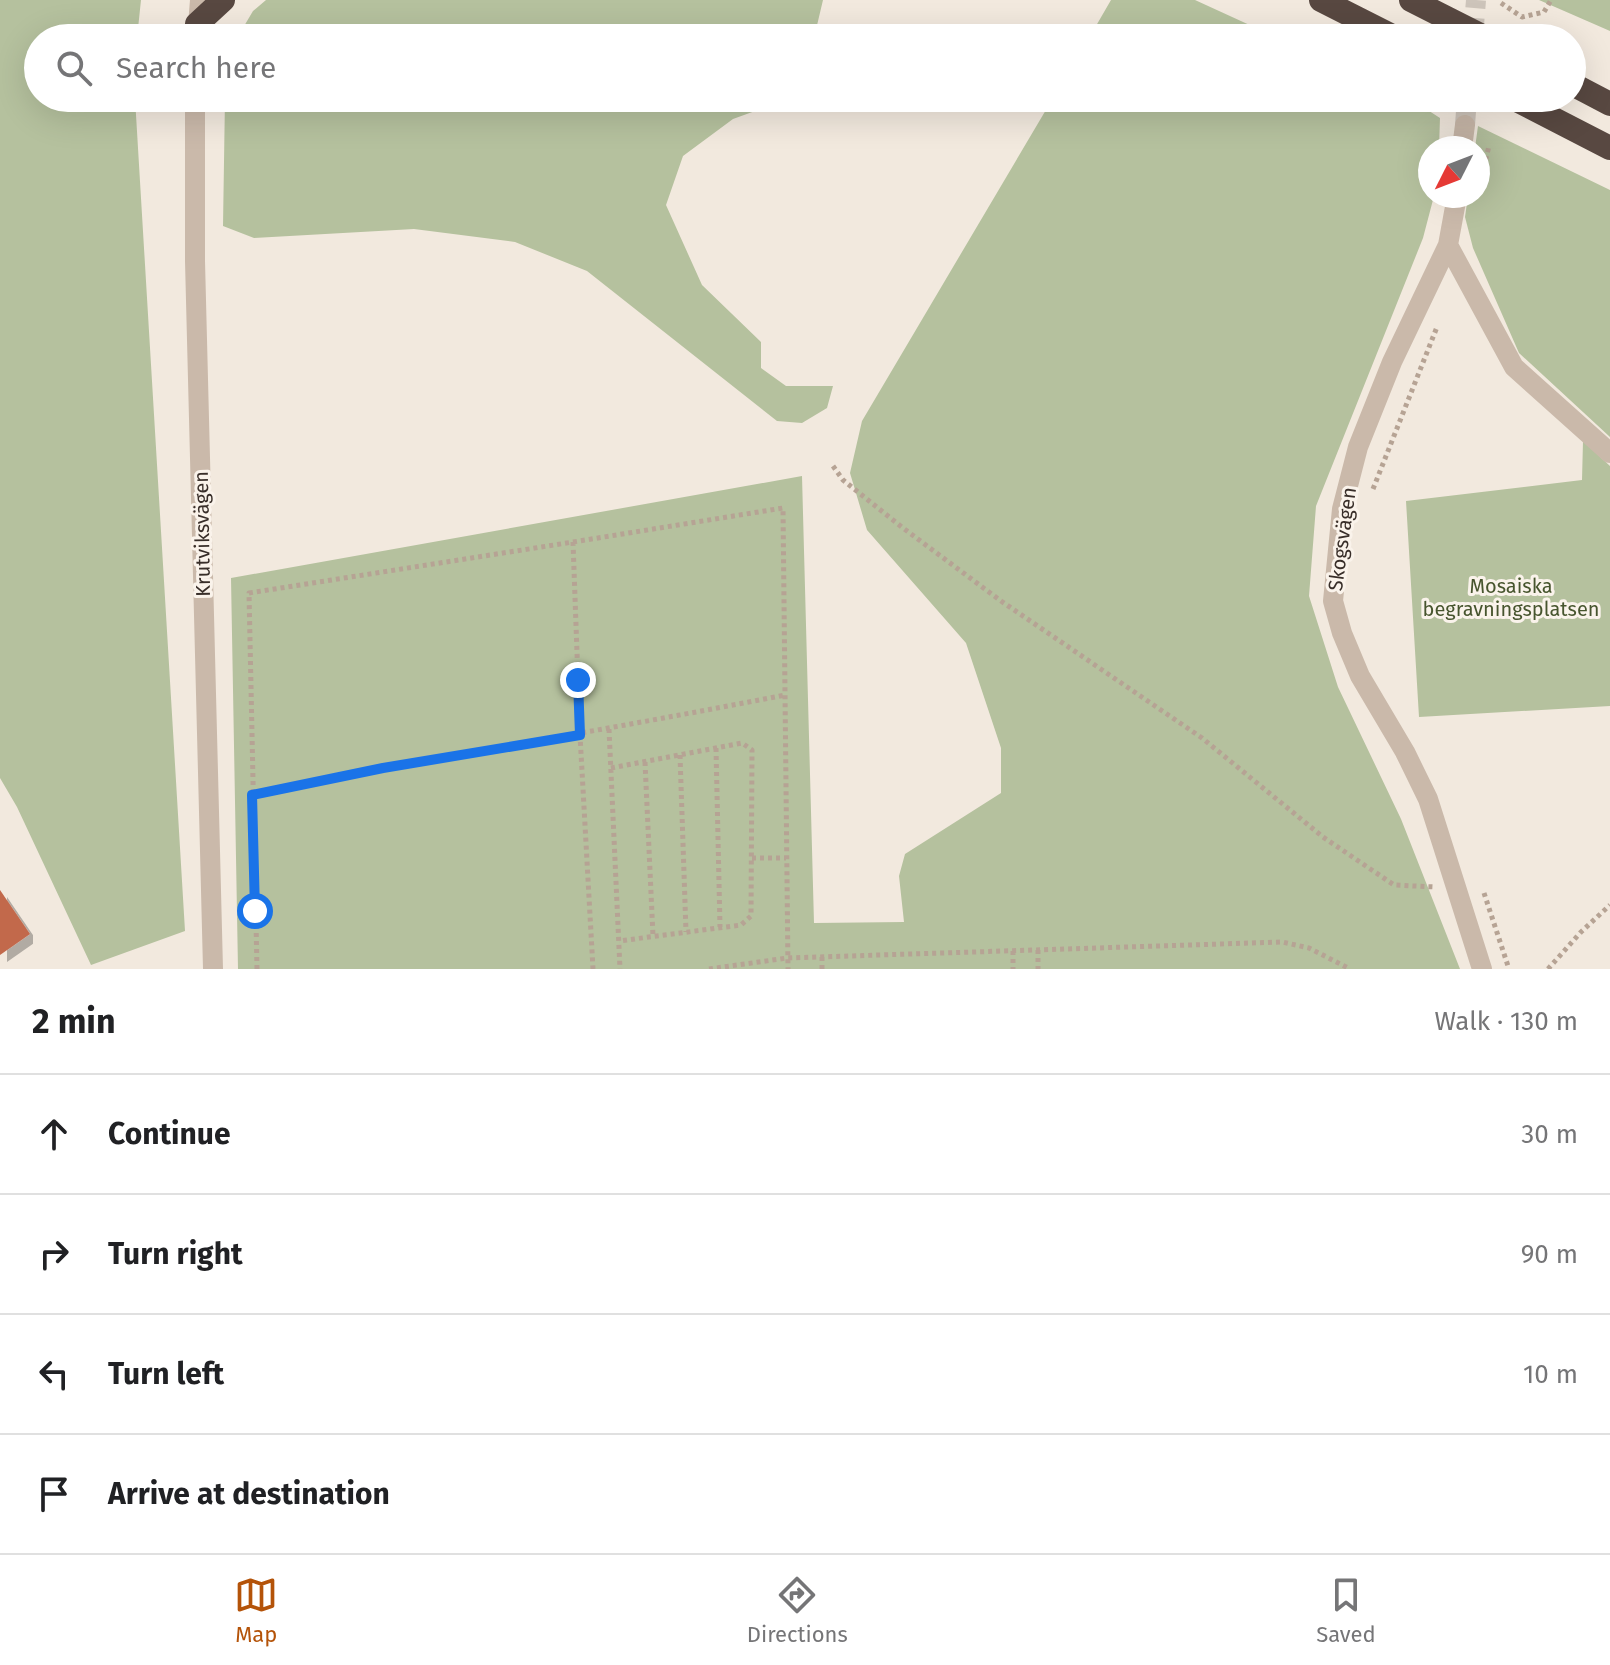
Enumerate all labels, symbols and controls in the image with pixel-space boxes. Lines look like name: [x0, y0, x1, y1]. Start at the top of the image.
search box: [24, 24, 1586, 112]
icon: search: [52, 46, 96, 90]
text: Search here: [116, 50, 276, 86]
north arrow: [1418, 136, 1490, 208]
street label: Krutviksvägen: [189, 471, 215, 597]
street label: Skogsvägen: [1323, 485, 1361, 593]
park label: Mosaiska begravningsplatsen: [1423, 574, 1600, 621]
route end: [560, 662, 596, 698]
route start: [237, 893, 273, 929]
text: 2 min: [32, 1001, 116, 1042]
text: Walk · 130 m: [1435, 1006, 1578, 1037]
icon: ahead: [32, 1112, 76, 1156]
text: Continue: [108, 1116, 231, 1152]
text: 30 m: [1521, 1119, 1578, 1150]
icon: right: [32, 1232, 76, 1276]
text: Turn right: [108, 1236, 243, 1272]
text: 90 m: [1521, 1239, 1578, 1270]
icon: left: [32, 1352, 76, 1396]
text: Turn left: [108, 1356, 224, 1392]
text: 10 m: [1523, 1359, 1578, 1390]
icon: arrive: [32, 1472, 76, 1516]
text: Arrive at destination: [108, 1476, 390, 1512]
tab: Map: [234, 1573, 278, 1648]
tab: Directions: [747, 1573, 848, 1648]
tab: Saved: [1316, 1573, 1376, 1648]

